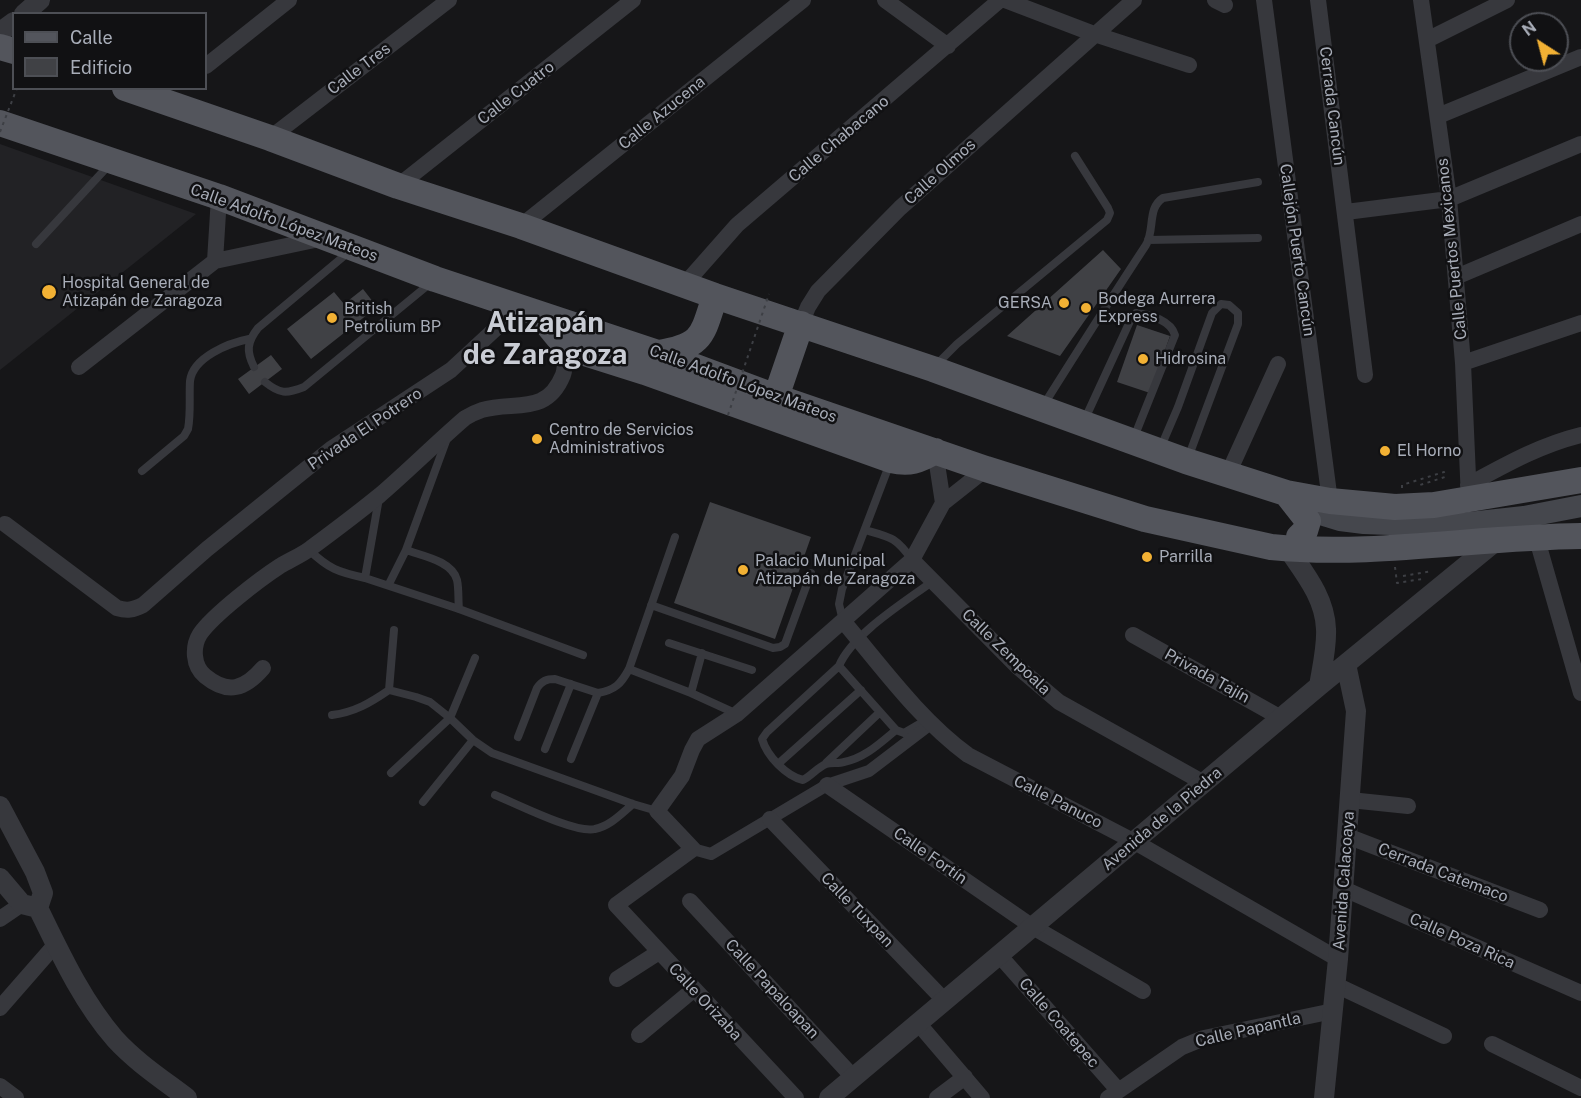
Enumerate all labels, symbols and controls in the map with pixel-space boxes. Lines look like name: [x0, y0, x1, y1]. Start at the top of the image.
legend: [12, 12, 207, 90]
north arrow: [1509, 12, 1569, 72]
text: N: [1519, 17, 1540, 40]
text: Calle: [70, 27, 113, 48]
street label: Calle Tres: [324, 39, 394, 99]
street label: Cerrada Cancún: [1315, 45, 1349, 167]
text: Edificio: [70, 57, 132, 78]
street label: Calle Cuatro: [474, 57, 558, 129]
street label: Calle Azucena: [615, 72, 709, 154]
street label: Calle Chabacano: [785, 92, 893, 186]
street label: Calle Olmos: [900, 135, 980, 209]
street label: Calle Puertos Mexicanos: [1433, 157, 1471, 341]
street label: Callejón Puerto Cancún: [1275, 163, 1319, 337]
street label: Calle Adolfo López Mateos: [188, 180, 380, 266]
place label: Hospital General de Atizapán de Zaragoza: [62, 273, 222, 311]
marker: Hospital General de Atizapán de Zaragoza: [40, 283, 58, 301]
place label: Bodega Aurrera Express: [1098, 289, 1216, 327]
place label: GERSA: [998, 293, 1052, 313]
marker: GERSA: [1057, 296, 1071, 310]
place label: British Petrolium BP: [344, 299, 441, 337]
marker: Bodega Aurrera Express: [1079, 301, 1093, 315]
district label: Atizapán de Zaragoza: [463, 306, 627, 372]
marker: British Petrolium BP: [325, 311, 339, 325]
street label: Calle Adolfo López Mateos: [647, 341, 839, 427]
place label: Hidrosina: [1155, 349, 1226, 369]
marker: Hidrosina: [1136, 352, 1150, 366]
street label: Privada El Potrero: [304, 384, 426, 474]
place label: Centro de Servicios Administrativos: [549, 420, 694, 458]
marker: Centro de Servicios Administrativos: [530, 432, 544, 446]
place label: El Horno: [1397, 441, 1461, 461]
marker: El Horno: [1378, 444, 1392, 458]
place label: Parrilla: [1159, 547, 1213, 567]
marker: Parrilla: [1140, 550, 1154, 564]
place label: Palacio Municipal Atizapán de Zaragoza: [755, 551, 915, 589]
marker: Palacio Municipal Atizapán de Zaragoza: [736, 563, 750, 577]
street label: Calle Zempoala: [958, 605, 1054, 699]
street label: Privada Tajín: [1161, 645, 1253, 707]
street label: Avenida de la Piedra: [1098, 763, 1226, 875]
street label: Calle Panuco: [1010, 771, 1106, 833]
street label: Avenida Calacoaya: [1330, 811, 1358, 951]
street label: Calle Fortín: [889, 824, 971, 888]
street label: Cerrada Catemaco: [1375, 839, 1511, 907]
street label: Calle Tuxpan: [817, 869, 897, 951]
street label: Calle Poza Rica: [1406, 909, 1518, 973]
street label: Calle Papaloapan: [721, 935, 823, 1043]
street label: Calle Orizaba: [664, 959, 746, 1045]
street label: Calle Coatepec: [1015, 974, 1103, 1072]
street label: Calle Papantla: [1193, 1009, 1303, 1051]

